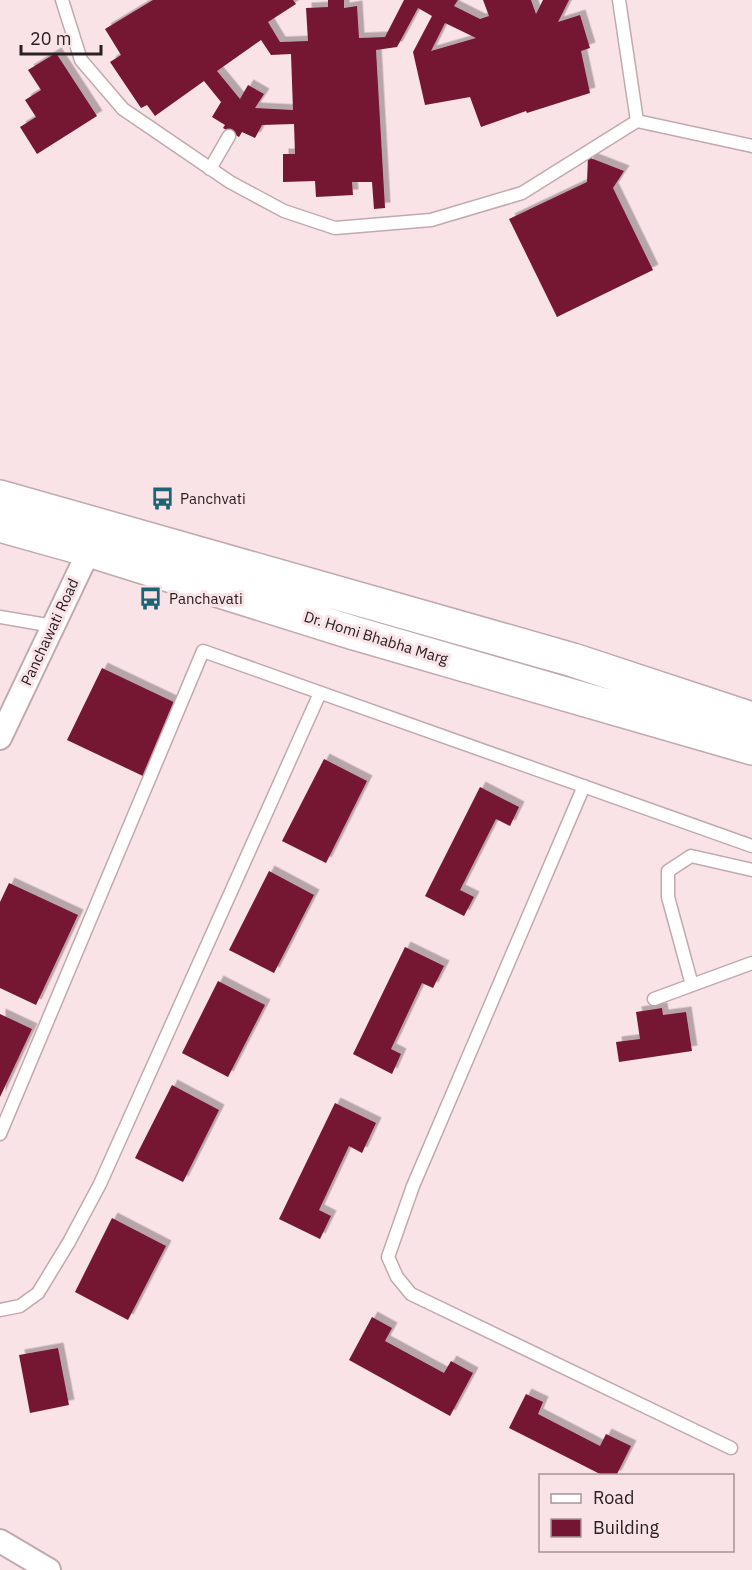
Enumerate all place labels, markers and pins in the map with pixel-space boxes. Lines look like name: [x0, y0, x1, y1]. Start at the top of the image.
bus stop icon: Panchvati: [149, 486, 175, 512]
place label: Panchvati: [180, 489, 246, 508]
bus stop icon: Panchavati: [138, 586, 164, 612]
place label: Panchavati: [169, 589, 243, 608]

